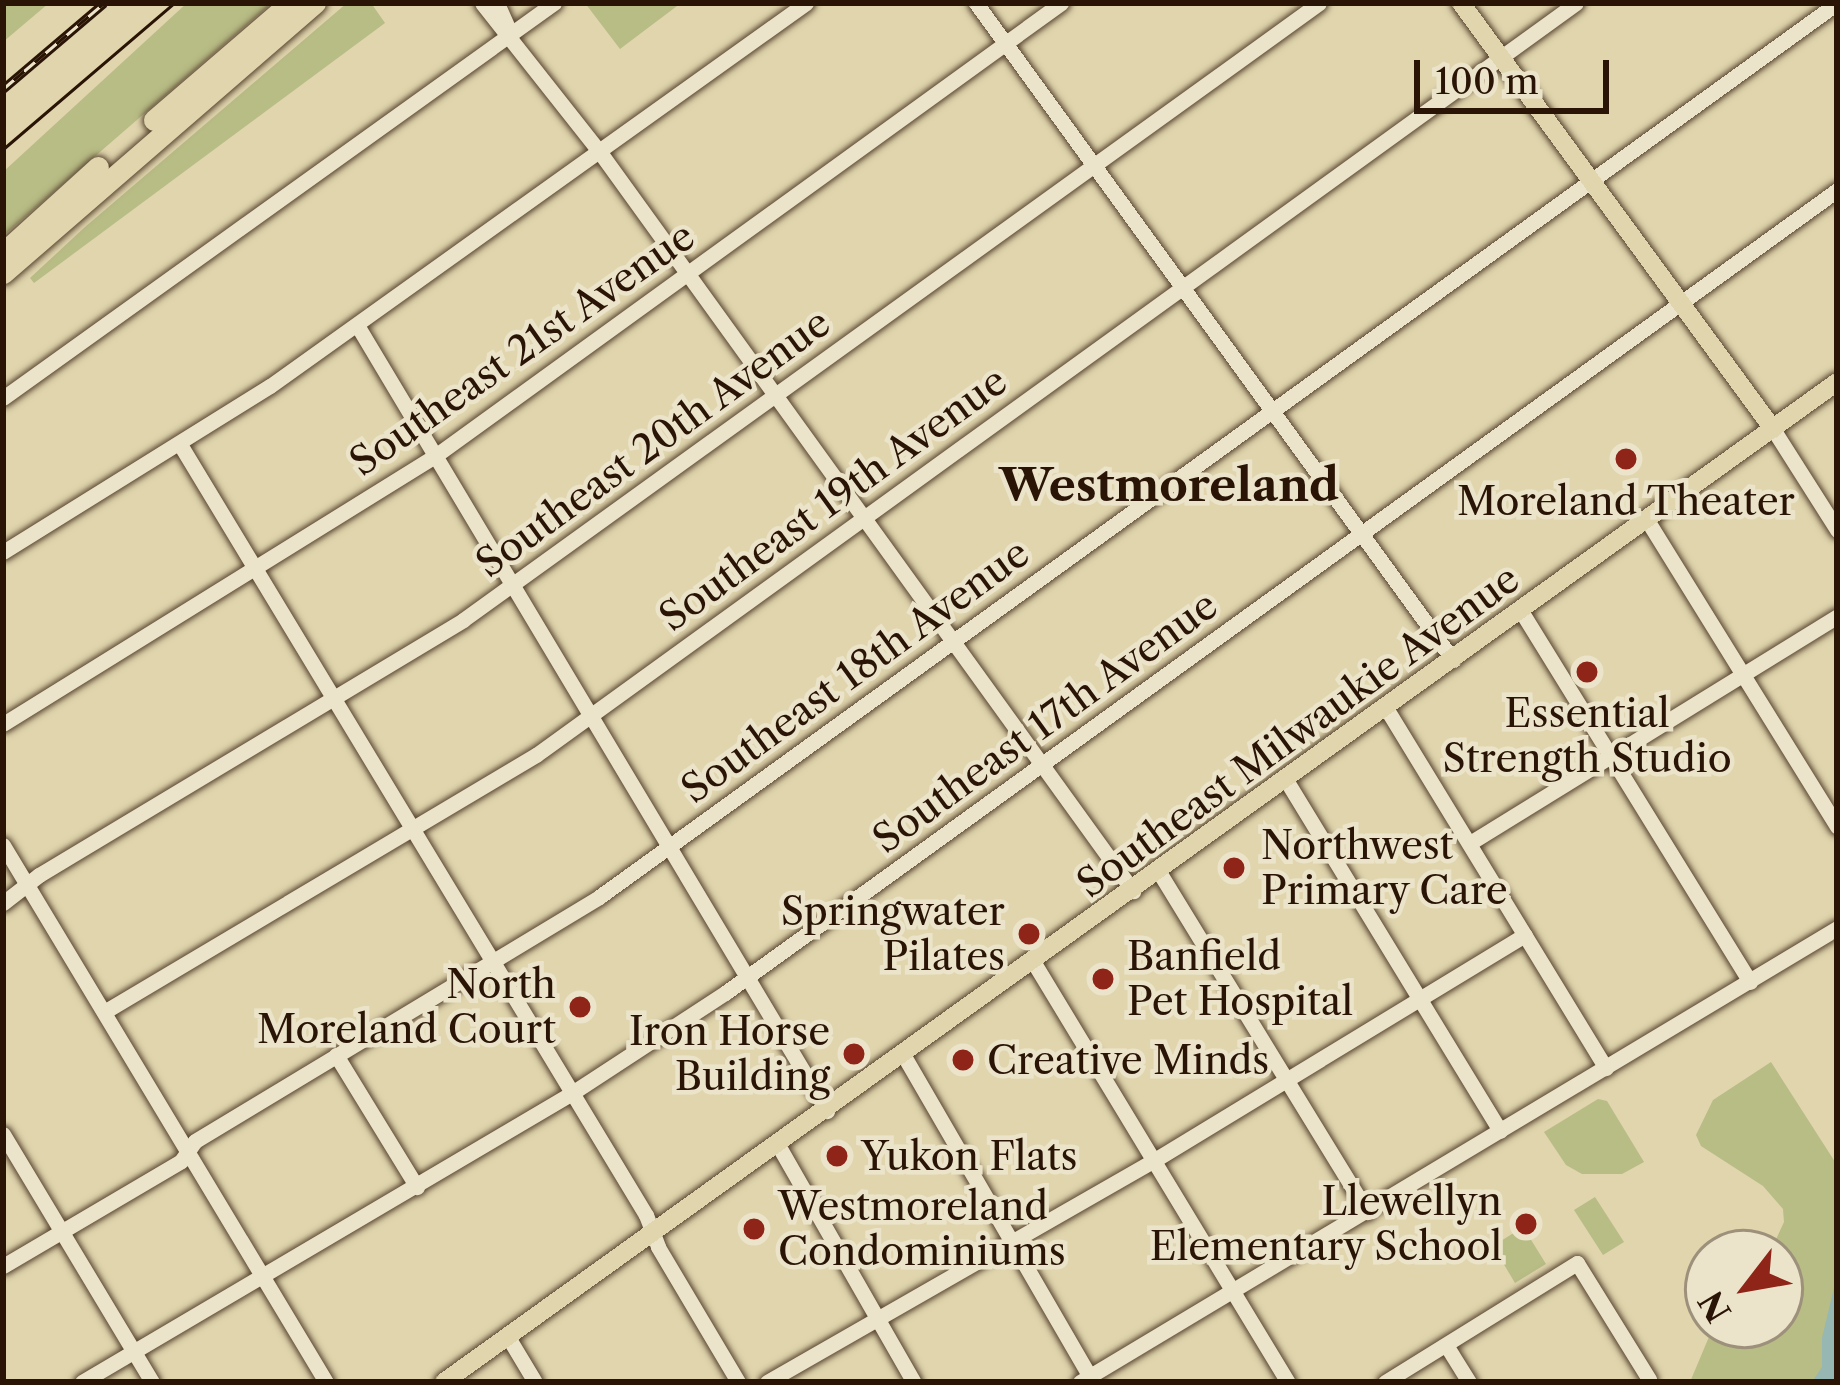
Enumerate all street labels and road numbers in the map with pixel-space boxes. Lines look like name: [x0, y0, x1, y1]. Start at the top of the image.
street label: Southeast 21st Avenue: [340, 212, 704, 486]
street label: Southeast 20th Avenue: [466, 299, 840, 587]
street label: Southeast 19th Avenue: [650, 357, 1016, 641]
street label: Southeast 18th Avenue: [672, 529, 1038, 813]
street label: Southeast Milwaukie Avenue: [1067, 554, 1529, 908]
street label: Southeast 17th Avenue: [863, 581, 1227, 863]

